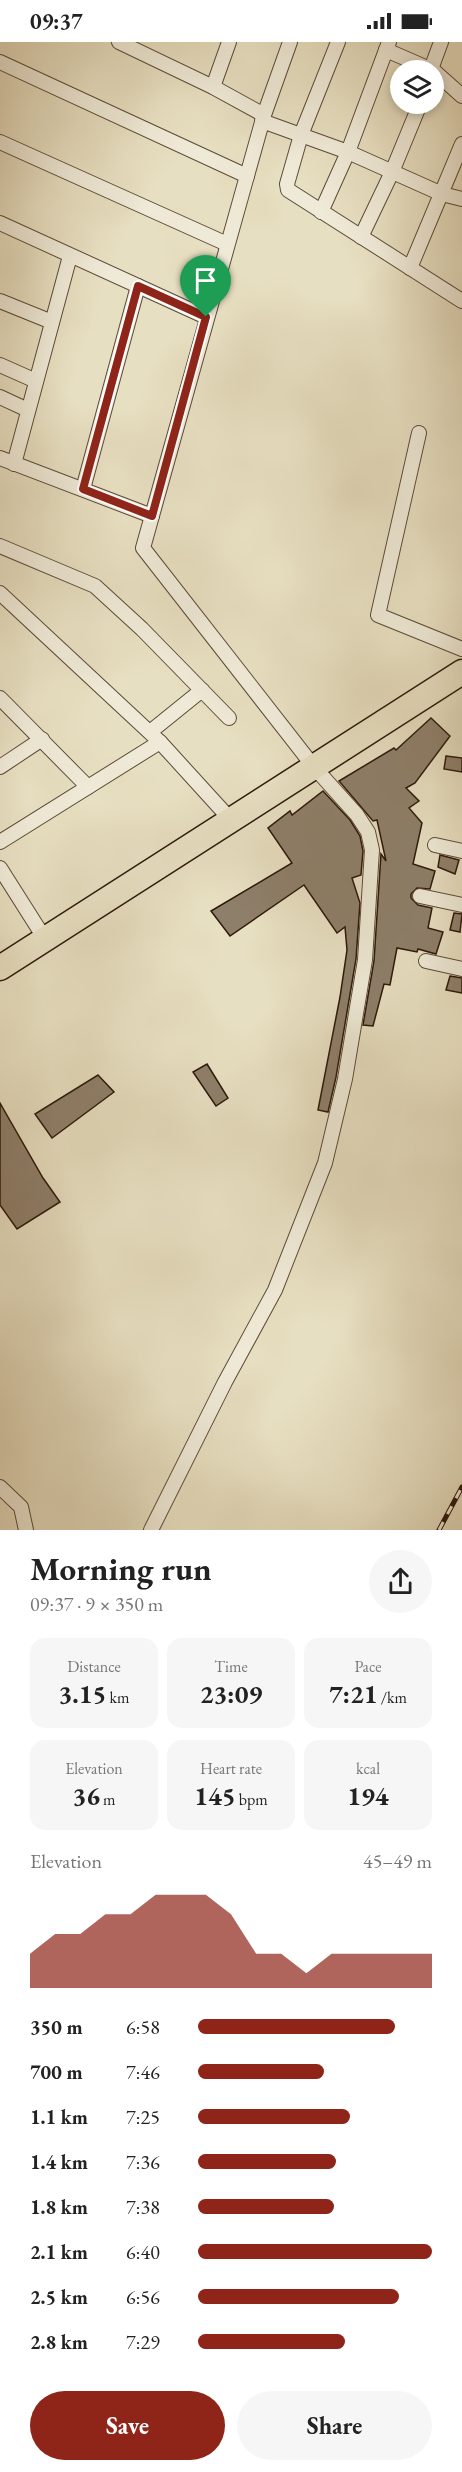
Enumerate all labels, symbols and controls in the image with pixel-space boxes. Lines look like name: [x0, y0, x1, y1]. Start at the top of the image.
text: 09:37: [30, 7, 83, 36]
map controls: [390, 60, 444, 114]
button: layers: [390, 60, 444, 114]
pin: [180, 255, 231, 317]
icon: arrive: [189, 264, 222, 297]
text: Morning run: [30, 1547, 212, 1590]
button: share: [369, 1550, 432, 1613]
text: 09:37 · 9 × 350 m: [30, 1591, 163, 1617]
text: Distance: [67, 1656, 121, 1677]
text: Time: [214, 1656, 248, 1677]
text: Pace: [355, 1656, 381, 1677]
text: 3.15: [59, 1677, 106, 1711]
text: 23:09: [200, 1677, 262, 1711]
text: 7:21: [329, 1677, 378, 1711]
text: km: [106, 1687, 129, 1708]
text: /km: [378, 1687, 407, 1708]
text: Elevation: [65, 1758, 123, 1779]
text: Heart rate: [200, 1758, 262, 1779]
text: kcal: [356, 1758, 380, 1779]
text: 36: [72, 1779, 100, 1813]
text: 145: [194, 1779, 236, 1813]
text: 194: [347, 1779, 389, 1813]
text: m: [100, 1789, 116, 1810]
text: bpm: [236, 1789, 268, 1810]
text: Elevation: [30, 1848, 102, 1874]
text: 45–49 m: [363, 1848, 432, 1874]
text: 350 m: [30, 2014, 83, 2040]
text: 6:58: [126, 2014, 160, 2040]
text: 700 m: [30, 2059, 83, 2085]
text: 7:46: [126, 2059, 160, 2085]
text: 1.1 km: [30, 2104, 88, 2130]
text: 7:25: [126, 2104, 160, 2130]
text: 1.4 km: [30, 2149, 88, 2175]
text: 7:36: [126, 2149, 160, 2175]
text: 1.8 km: [30, 2194, 88, 2220]
text: 7:38: [126, 2194, 160, 2220]
text: 2.1 km: [30, 2239, 88, 2265]
text: 6:40: [126, 2239, 160, 2265]
text: 2.5 km: [30, 2284, 88, 2310]
text: 6:56: [126, 2284, 160, 2310]
text: 2.8 km: [30, 2329, 88, 2355]
text: 7:29: [126, 2329, 160, 2355]
button: Save: [30, 2391, 225, 2460]
button: Share: [237, 2391, 432, 2460]

